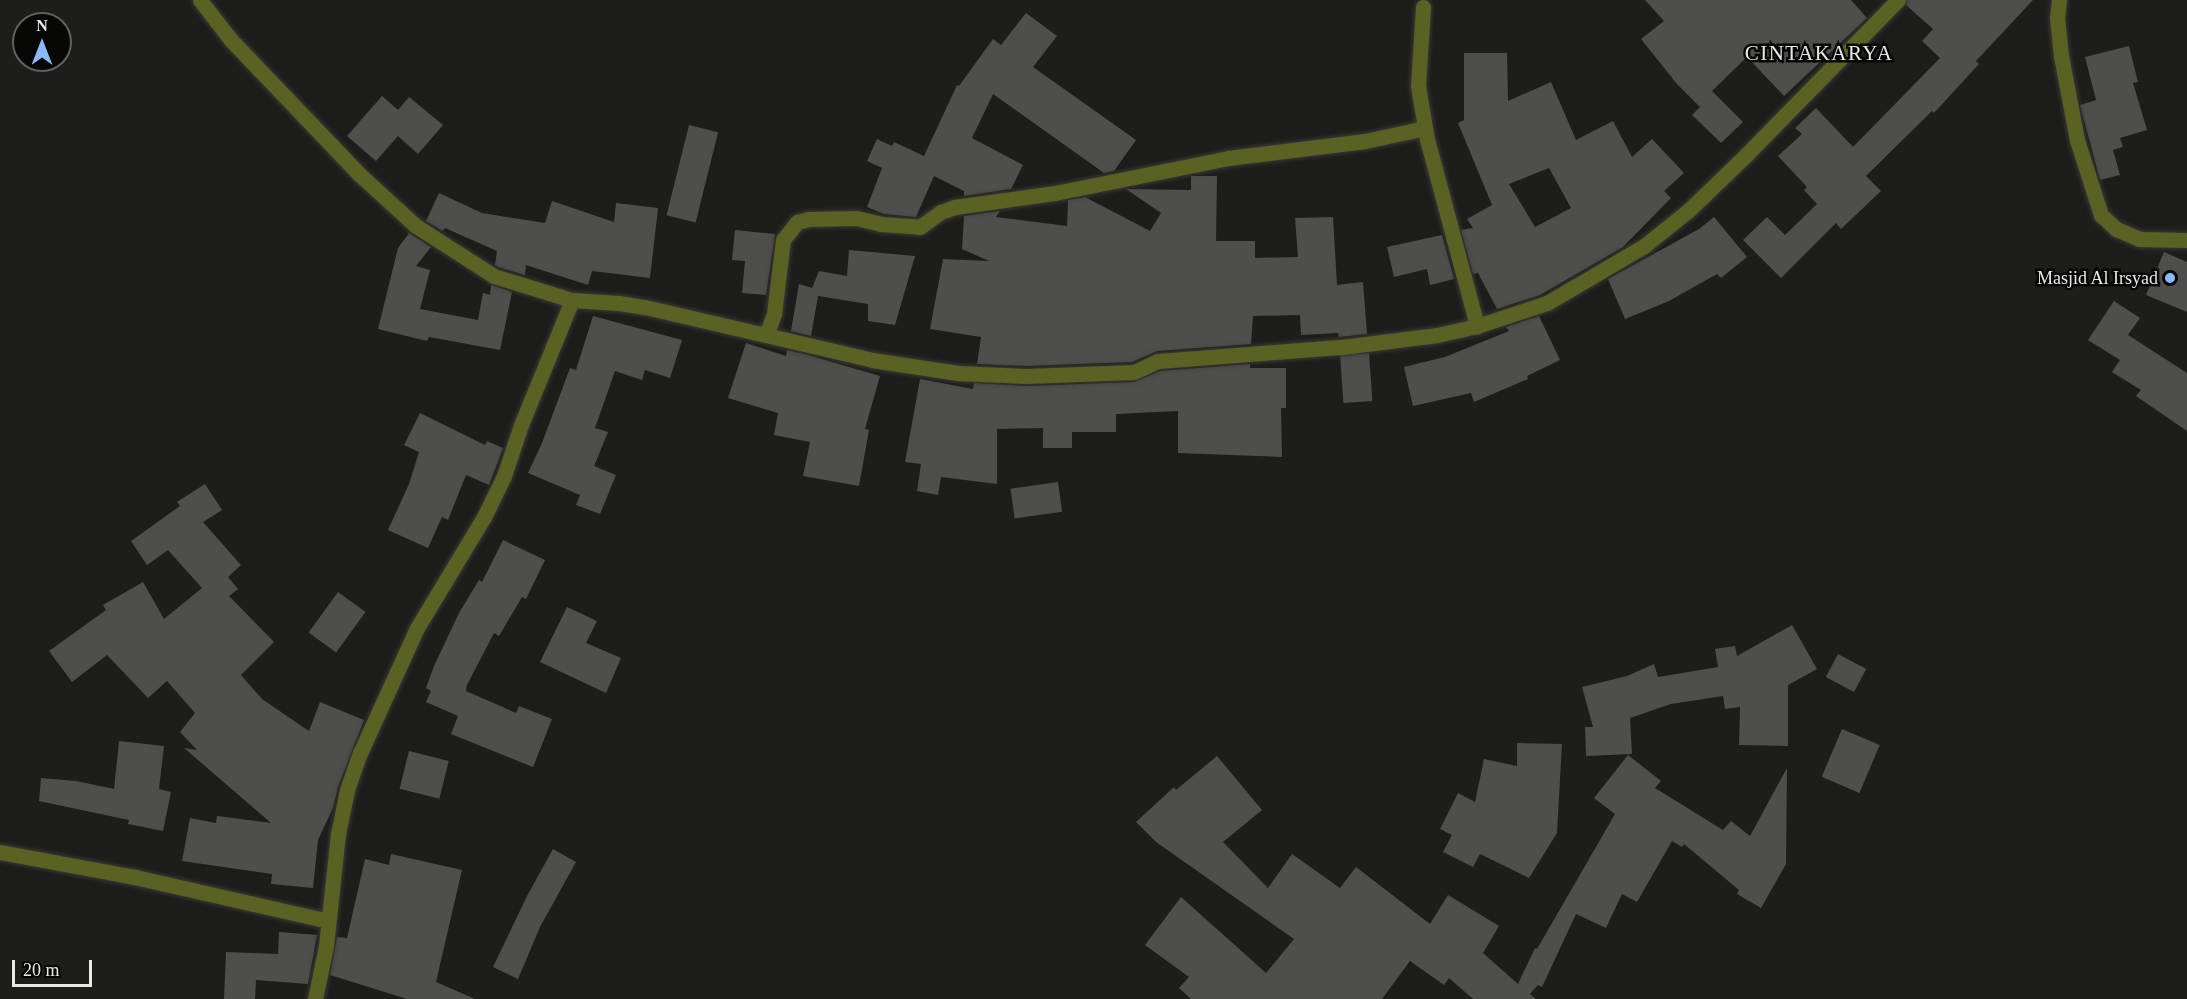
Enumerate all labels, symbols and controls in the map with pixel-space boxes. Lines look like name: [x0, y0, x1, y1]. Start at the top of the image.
north arrow: [12, 12, 72, 72]
text: N: [36, 17, 48, 34]
district label: CINTAKARYA: [1745, 40, 1893, 66]
place label: Masjid Al Irsyad: [2036, 267, 2158, 289]
marker: Masjid Al Irsyad: [2163, 271, 2177, 285]
scale bar: [15, 948, 94, 986]
text: 20 m: [23, 960, 60, 980]

